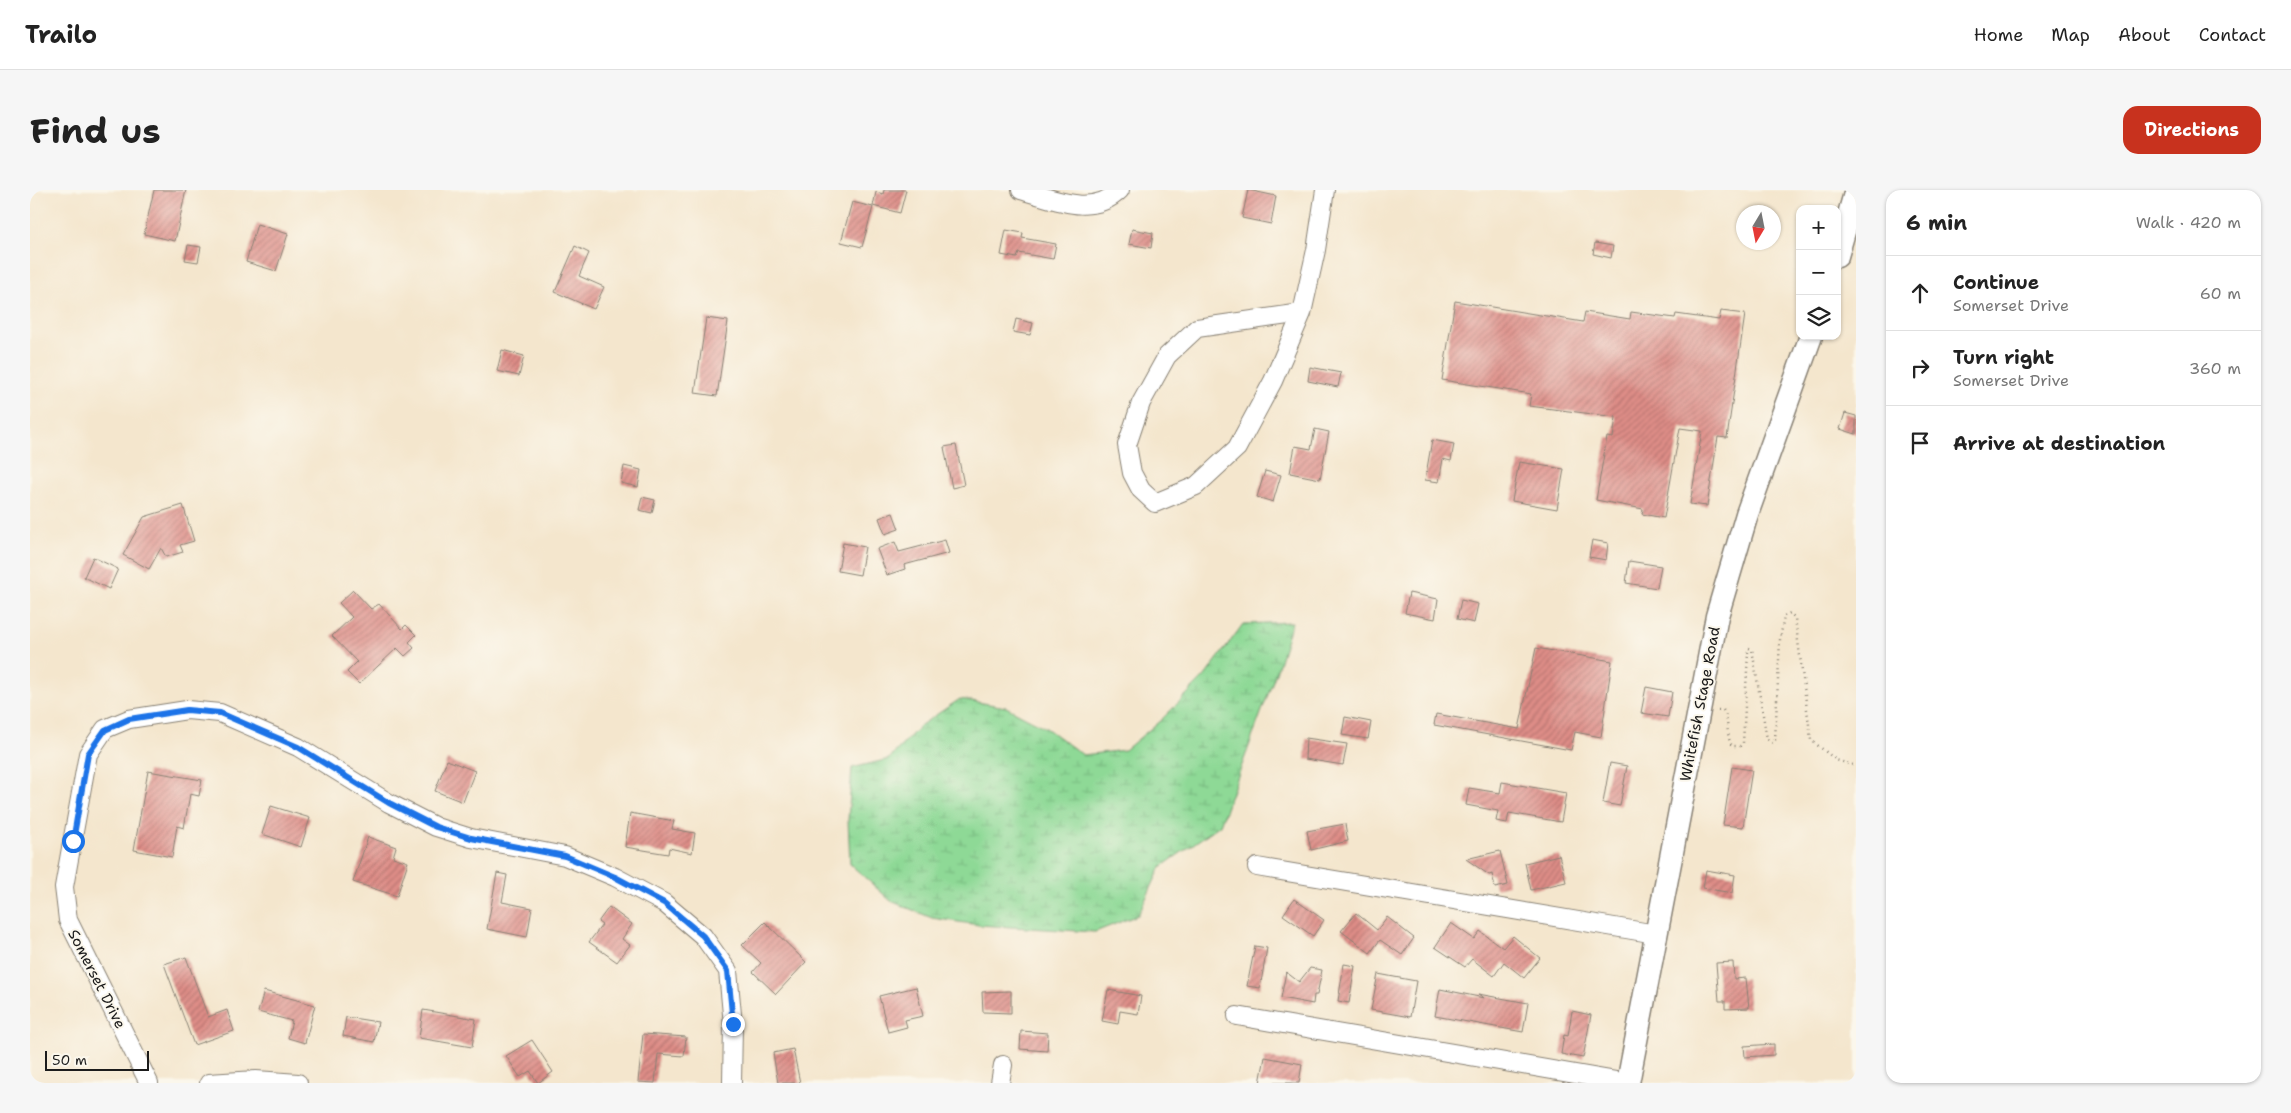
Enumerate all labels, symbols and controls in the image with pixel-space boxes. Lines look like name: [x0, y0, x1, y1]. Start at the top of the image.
text: Trailo: [25, 19, 97, 51]
text: Home: [1974, 23, 2023, 47]
text: Map: [2051, 23, 2090, 47]
text: About: [2118, 23, 2171, 47]
text: Contact: [2199, 23, 2266, 47]
button: Directions: [2123, 106, 2261, 154]
text: Find us: [30, 107, 161, 154]
north arrow: [1736, 205, 1781, 250]
map controls: [1796, 205, 1841, 340]
button: +: [1796, 205, 1841, 250]
text: 6 min: [1906, 209, 1967, 237]
text: Walk · 420 m: [2136, 212, 2241, 233]
button: −: [1796, 250, 1841, 295]
text: Continue: [1953, 270, 2039, 295]
icon: ahead: [1906, 279, 1934, 307]
text: 60 m: [2200, 283, 2241, 304]
button: layers: [1796, 295, 1841, 340]
text: Somerset Drive: [1953, 295, 2069, 316]
text: Turn right: [1953, 345, 2054, 370]
icon: right: [1906, 354, 1934, 382]
text: 360 m: [2189, 358, 2241, 379]
text: Somerset Drive: [1953, 370, 2069, 391]
icon: arrive: [1906, 429, 1934, 457]
text: Arrive at destination: [1953, 431, 2165, 456]
street label: Whitefish Stage Road: [1675, 624, 1725, 783]
route start: [62, 830, 85, 853]
street label: Somerset Drive: [63, 926, 131, 1032]
route end: [722, 1013, 745, 1036]
scale bar: [45, 1048, 149, 1071]
text: 50 m: [52, 1051, 87, 1069]

